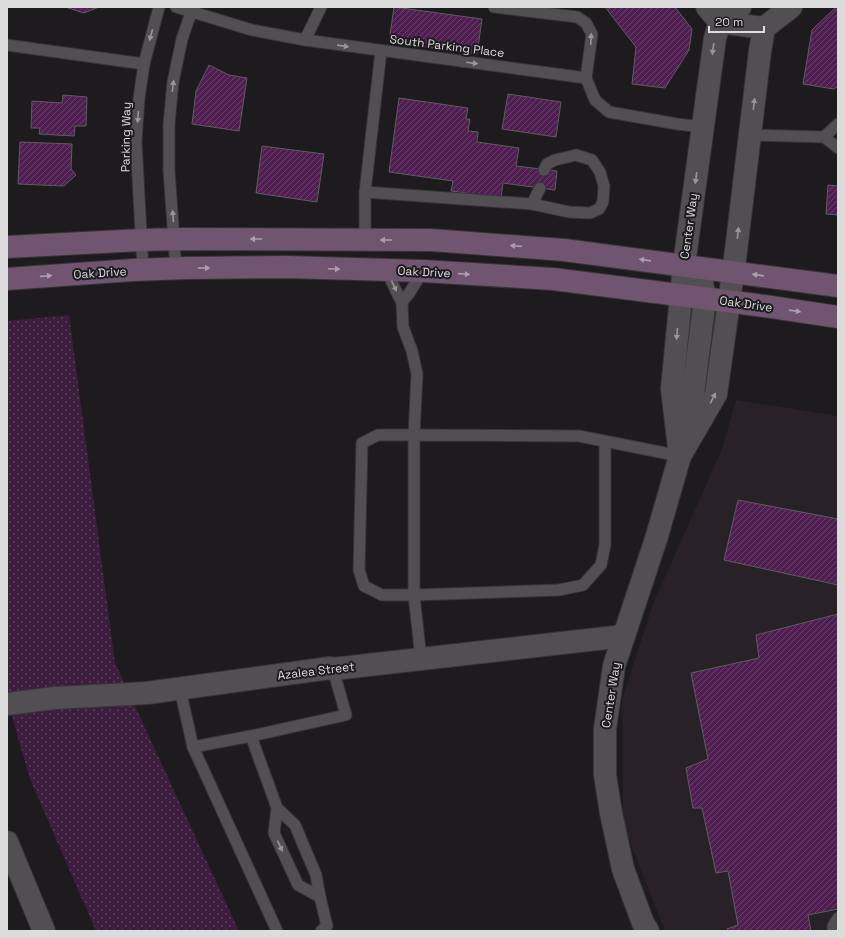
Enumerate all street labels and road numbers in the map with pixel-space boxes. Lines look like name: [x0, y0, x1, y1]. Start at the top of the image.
street label: South Parking Place: [389, 31, 505, 61]
street label: Parking Way: [117, 102, 135, 172]
street label: Center Way: [676, 192, 702, 260]
street label: Oak Drive: [73, 263, 127, 283]
street label: Oak Drive: [397, 263, 451, 281]
street label: Oak Drive: [719, 292, 773, 316]
street label: Azalea Street: [277, 658, 355, 684]
street label: Center Way: [598, 661, 624, 729]

